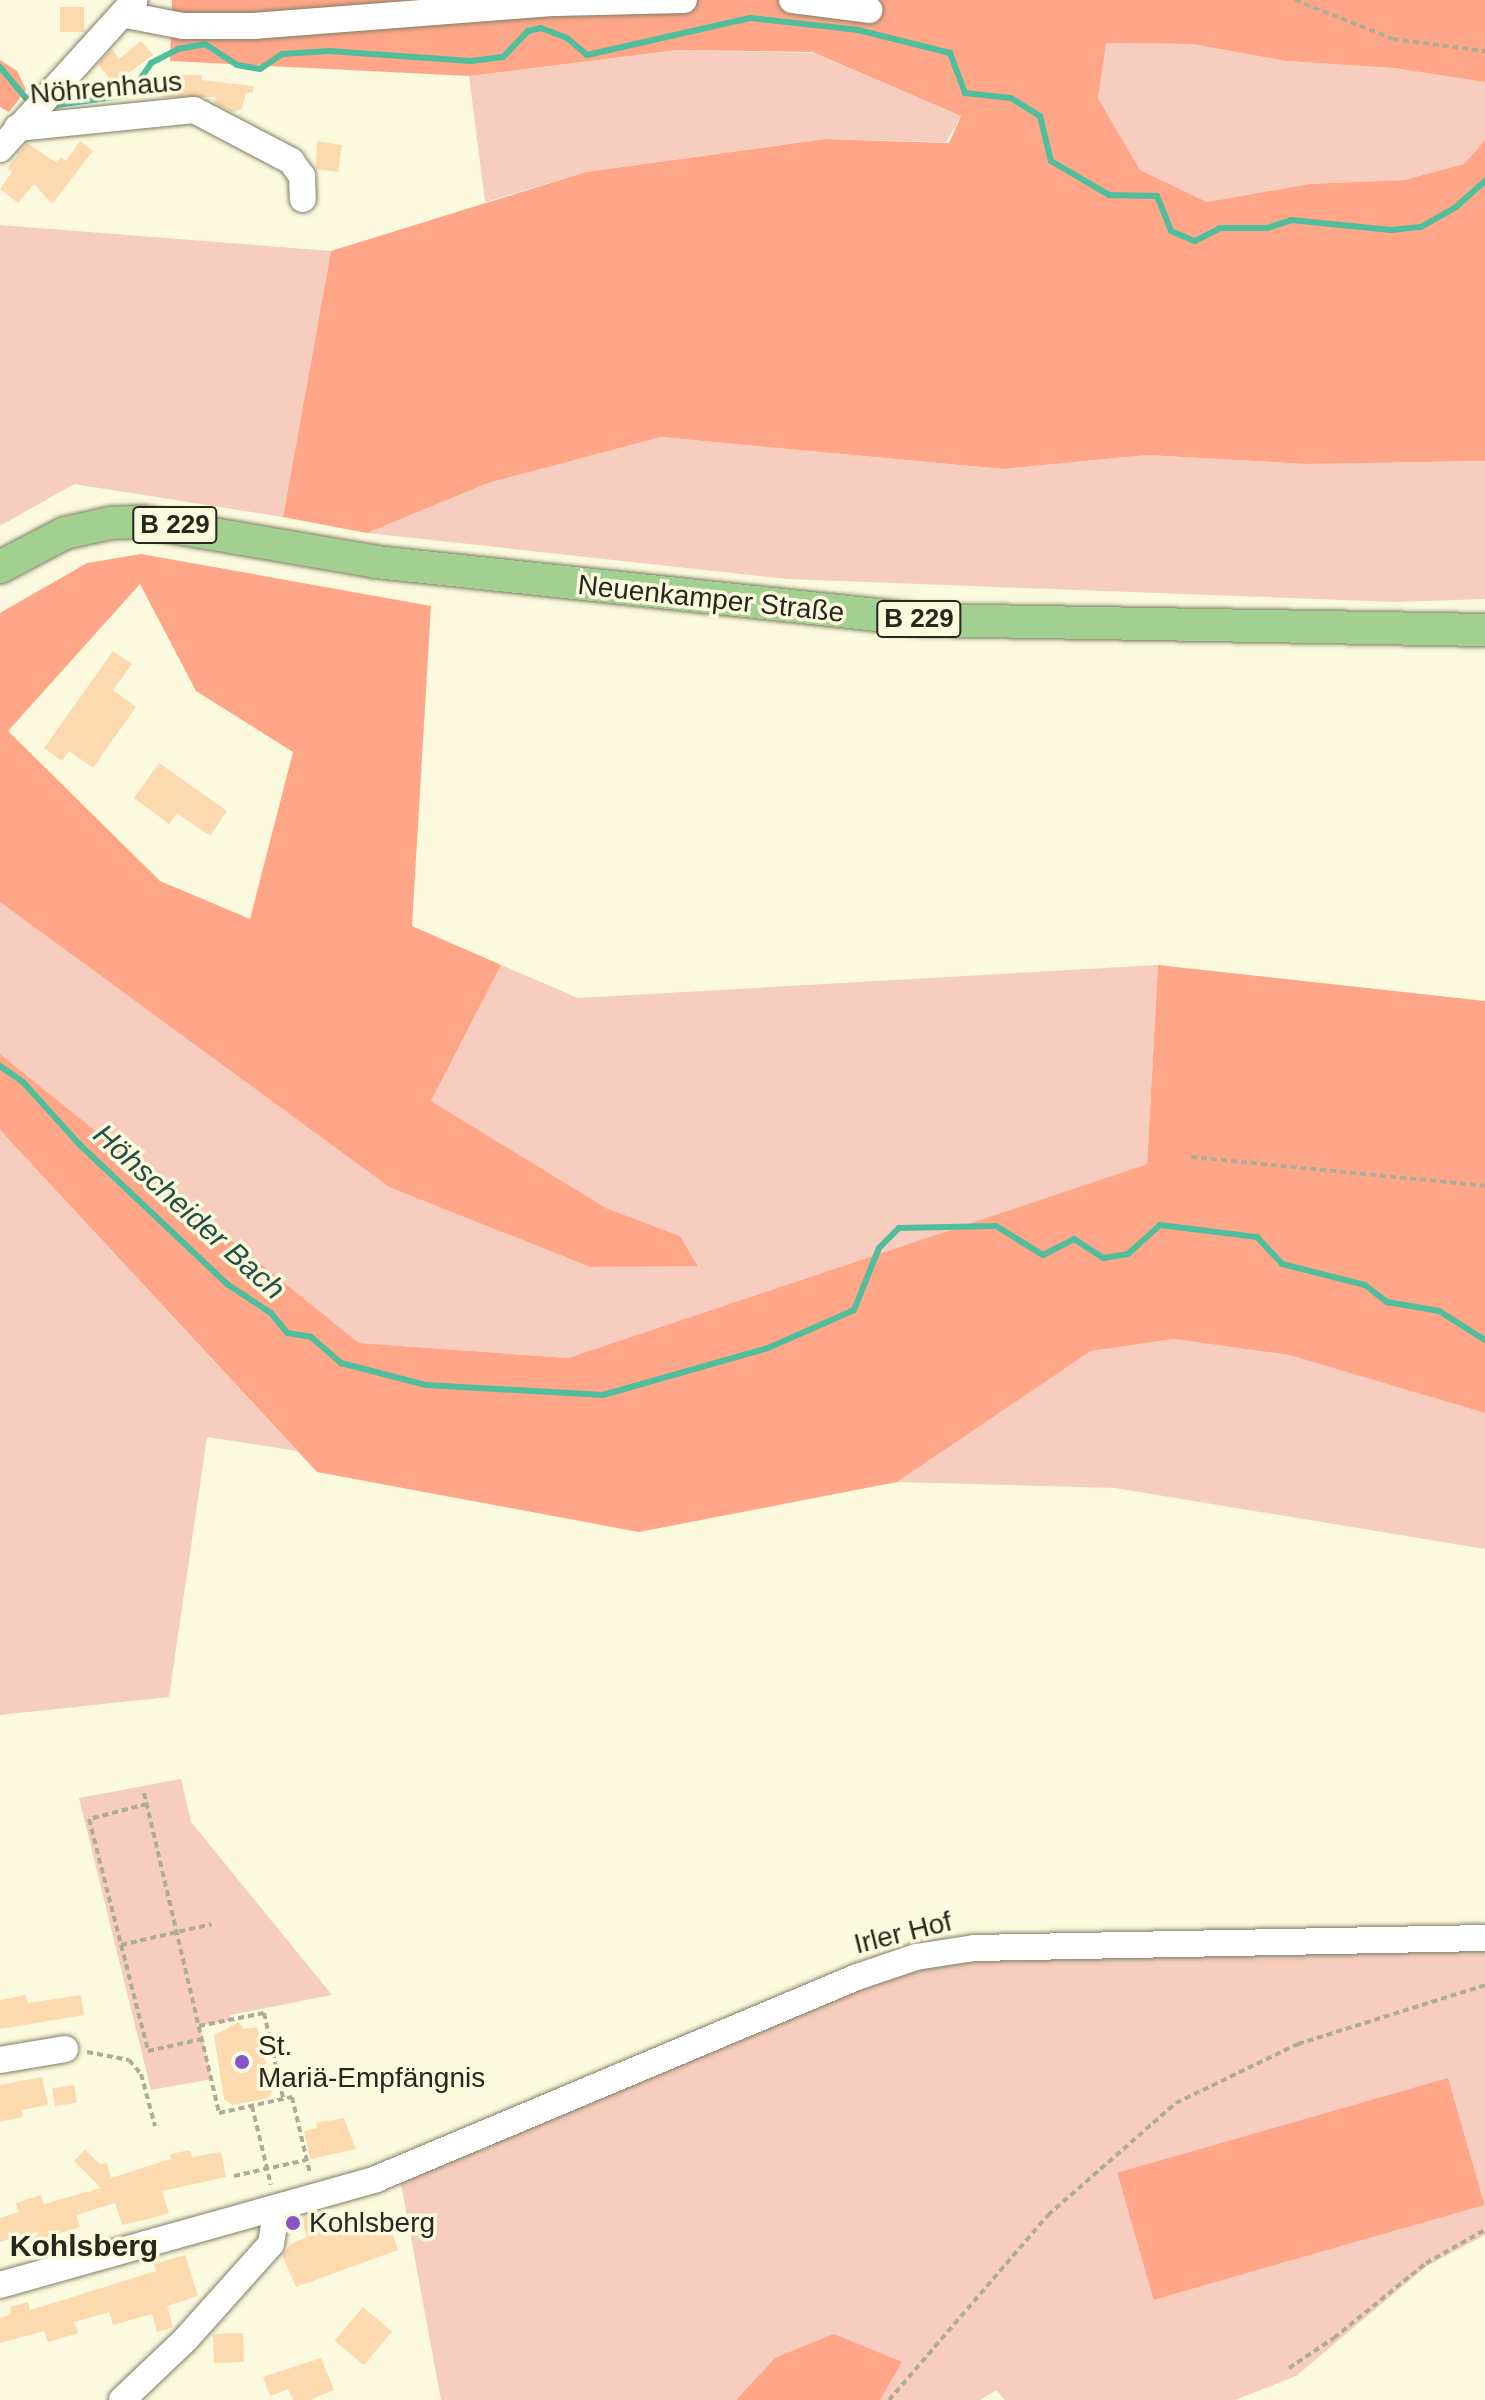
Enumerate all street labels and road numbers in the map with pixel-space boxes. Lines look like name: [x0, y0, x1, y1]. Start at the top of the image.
street label: Nöhrenhaus: [29, 65, 183, 111]
road number: B 229: [131, 503, 219, 547]
street label: Neuenkamper Straße: [576, 568, 846, 630]
road number: B 229: [875, 597, 963, 641]
street label: Irler Hof: [851, 1905, 955, 1961]

